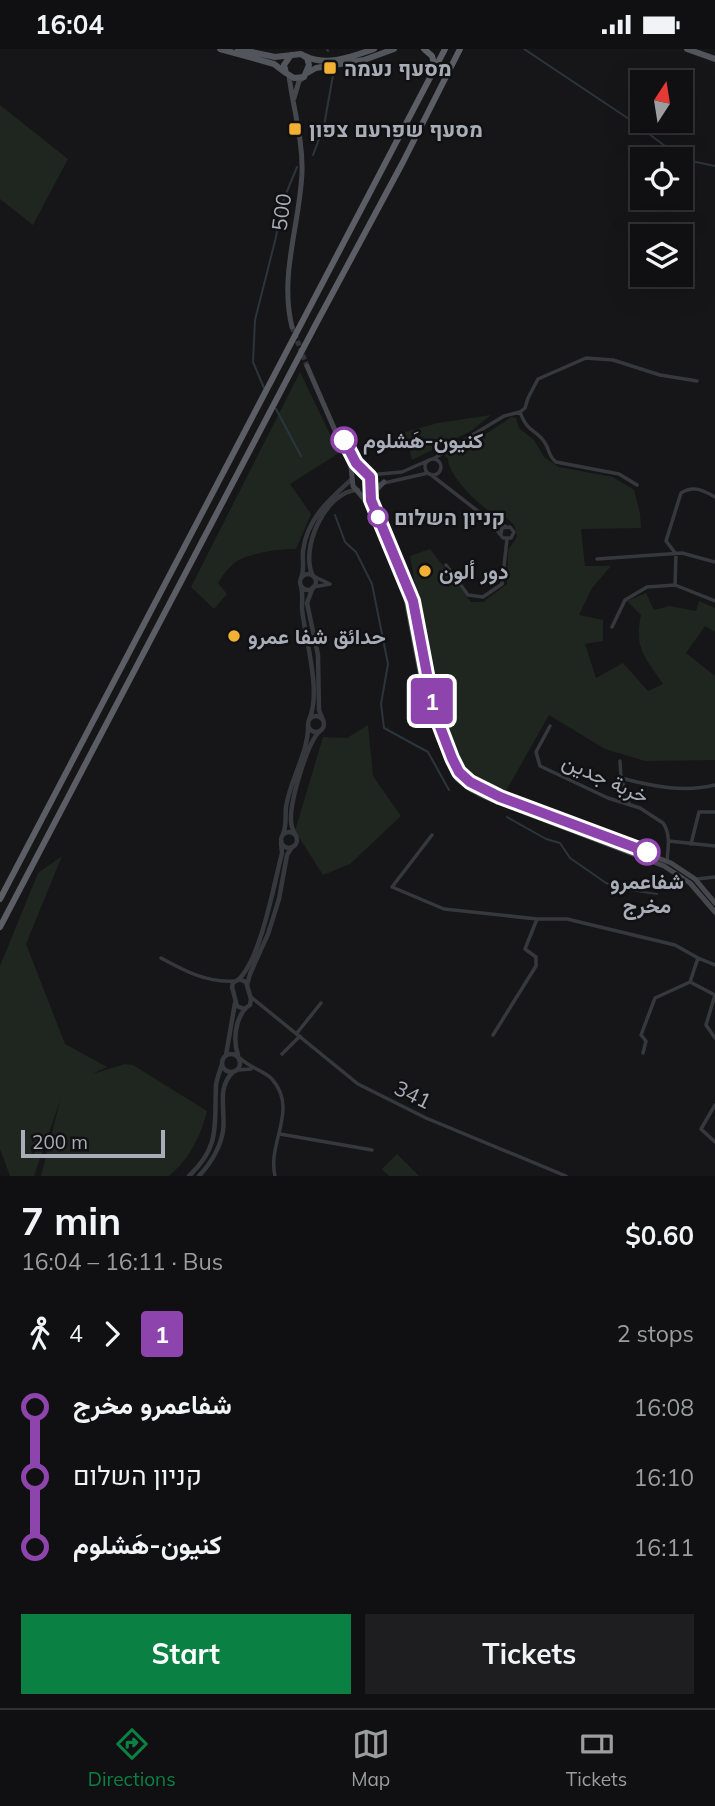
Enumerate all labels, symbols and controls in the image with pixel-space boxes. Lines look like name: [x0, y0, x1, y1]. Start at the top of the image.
text: 16:04: [35, 8, 104, 41]
place label: מסעף נעמה: [344, 55, 452, 81]
marker: מסעף נעמה: [322, 60, 338, 76]
north arrow: [630, 70, 693, 133]
map controls: [630, 70, 693, 287]
place label: מסעף שפרעם צפון: [309, 116, 483, 142]
marker: מסעף שפרעם צפון: [287, 121, 303, 137]
button: locate: [630, 147, 693, 210]
street label: 500: [265, 191, 297, 233]
button: layers: [630, 224, 693, 287]
marker: كنيون-هَشلوم: [331, 427, 357, 453]
place label: كنيون-هَشلوم: [363, 427, 483, 455]
place label: קניון השלום: [394, 504, 505, 530]
marker: קניון השלום: [368, 507, 388, 527]
place label: دور ألون: [439, 558, 508, 585]
marker: دور ألون: [417, 563, 433, 579]
place label: حدائق شفا عمرو: [248, 623, 386, 650]
marker: حدائق شفا عمرو: [226, 628, 242, 644]
line badge: 1: [409, 678, 455, 724]
text: 1: [425, 686, 439, 716]
street label: خربة جدين: [558, 747, 653, 809]
marker: شفاعمرو مخرج: [634, 839, 660, 865]
place label: شفاعمرو مخرج: [610, 868, 684, 920]
street label: 341: [390, 1074, 436, 1114]
scale bar: [21, 1127, 164, 1159]
text: 200 m: [32, 1130, 88, 1154]
text: 7 min: [21, 1197, 121, 1245]
text: $0.60: [625, 1219, 694, 1252]
text: 16:04 – 16:11 · Bus: [21, 1247, 223, 1276]
icon: walk: [21, 1315, 59, 1353]
icon: forward: [93, 1315, 131, 1353]
text: 4: [69, 1319, 83, 1348]
text: 1: [155, 1319, 169, 1349]
text: 2 stops: [617, 1319, 694, 1348]
text: شفاعمرو مخرج: [73, 1388, 232, 1421]
text: 16:08: [634, 1393, 694, 1422]
text: קניון השלום: [73, 1459, 202, 1492]
text: 16:10: [634, 1463, 694, 1492]
text: كنيون-هَشلوم: [73, 1528, 222, 1561]
text: 16:11: [634, 1533, 694, 1562]
button: Start: [21, 1614, 351, 1694]
button: Tickets: [365, 1614, 694, 1694]
tab: Directions: [88, 1725, 176, 1791]
tab: Map: [351, 1725, 390, 1791]
tab: Tickets: [566, 1725, 627, 1791]

